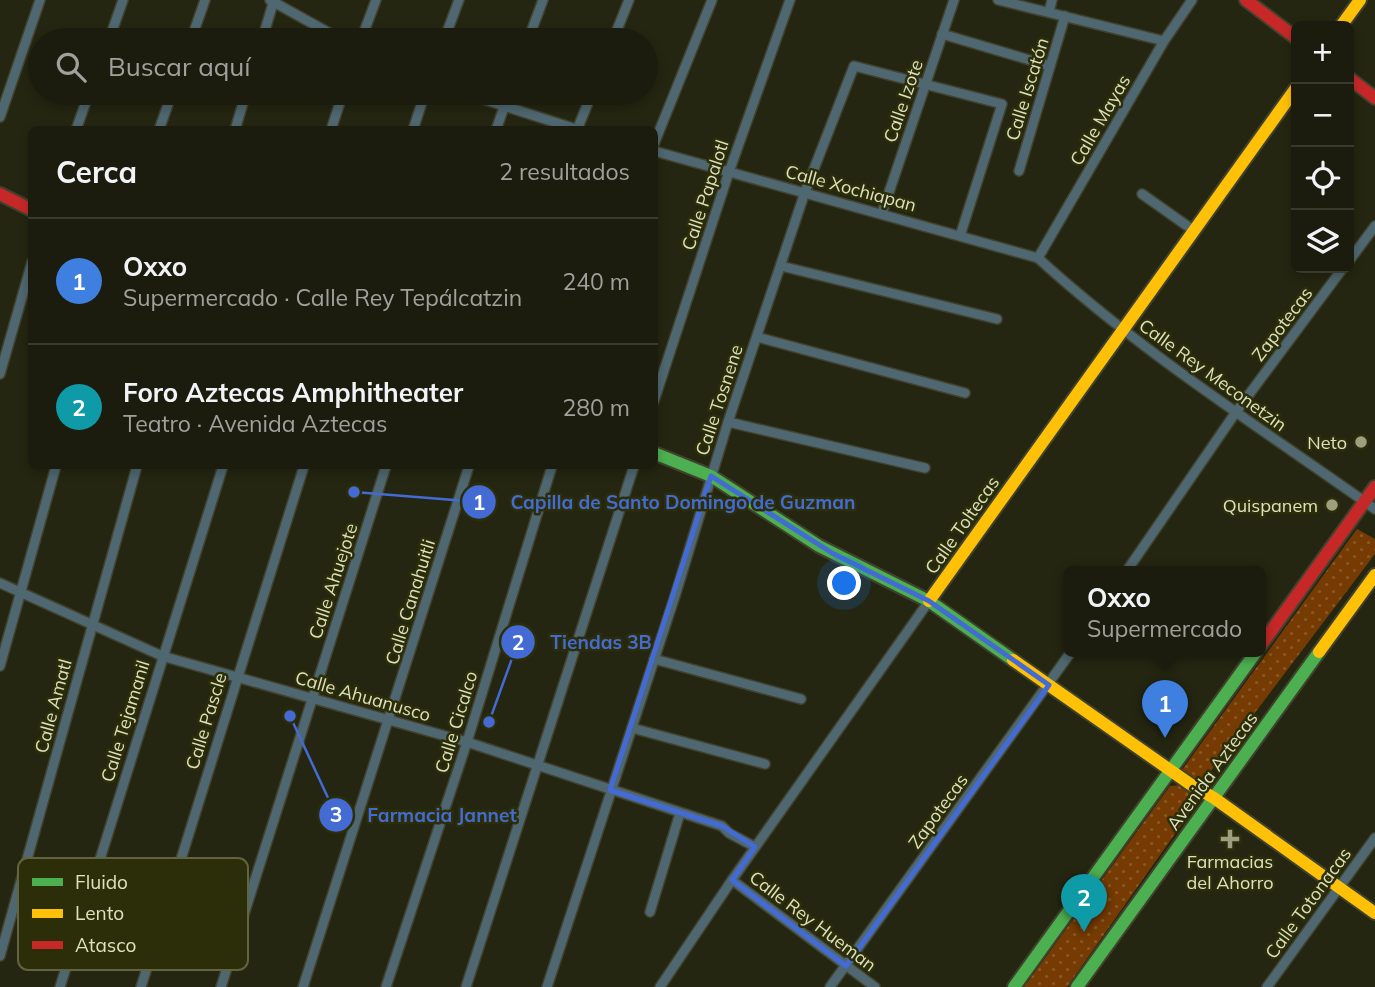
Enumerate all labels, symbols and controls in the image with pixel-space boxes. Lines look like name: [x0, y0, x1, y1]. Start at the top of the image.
map controls: [1291, 21, 1354, 273]
button: +: [1291, 21, 1354, 84]
search box: [28, 28, 658, 105]
street label: Calle Iscatón: [1000, 35, 1054, 143]
icon: search: [52, 48, 90, 86]
text: Buscar aquí: [108, 50, 251, 83]
street label: Calle Izote: [878, 57, 928, 145]
street label: Calle Mayas: [1065, 70, 1135, 170]
button: −: [1291, 84, 1354, 147]
street label: Calle Papalotl: [676, 137, 734, 253]
button: locate: [1291, 147, 1354, 210]
text: Cerca: [56, 153, 137, 191]
text: 2 resultados: [499, 157, 630, 186]
street label: Calle Xochiapan: [783, 159, 919, 217]
button: layers: [1291, 210, 1354, 273]
text: Oxxo: [123, 250, 187, 283]
text: 1: [72, 267, 86, 296]
text: 240 m: [562, 267, 630, 296]
street label: Zapotecas: [1247, 282, 1317, 366]
text: Supermercado · Calle Rey Tepálcatzin: [123, 283, 522, 312]
street label: Calle Rey Meconetzin: [1135, 314, 1291, 436]
street label: Calle Tosnene: [690, 342, 748, 458]
text: Foro Aztecas Amphitheater: [123, 376, 463, 409]
text: 2: [72, 393, 86, 422]
text: 280 m: [562, 393, 630, 422]
text: Teatro · Avenida Aztecas: [123, 409, 387, 438]
place label: Neto: [1307, 431, 1347, 454]
marker: Neto: [1353, 434, 1369, 450]
street label: Calle Toltecas: [920, 471, 1004, 578]
callout: Capilla de Santo Domingo de Guzman: [462, 482, 870, 522]
text: 1: [473, 489, 485, 515]
text: Capilla de Santo Domingo de Guzman: [510, 490, 856, 514]
place label: Quispanem: [1223, 494, 1318, 517]
marker: Quispanem: [1324, 497, 1340, 513]
street label: Calle Ahuejote: [303, 520, 363, 642]
street label: Calle Canahuitli: [380, 536, 440, 668]
your location: [827, 566, 861, 600]
popup: [1063, 566, 1266, 657]
text: Oxxo: [1087, 581, 1151, 614]
text: Supermercado: [1087, 614, 1242, 643]
callout: Tiendas 3B: [501, 622, 665, 662]
text: 2: [512, 629, 524, 655]
text: Tiendas 3B: [550, 630, 652, 654]
street label: Calle Amatl: [29, 657, 77, 755]
street label: Calle Tejamanil: [96, 657, 154, 785]
street label: Calle Ahuanusco: [293, 666, 433, 726]
street label: Calle Cicalco: [430, 668, 482, 776]
street label: Calle Pascle: [180, 670, 232, 772]
pin: 1: [1142, 680, 1188, 738]
street label: Avenida Aztecas: [1161, 707, 1263, 834]
street label: Zapotecas: [903, 769, 973, 853]
callout: Farmacia Jannet: [318, 795, 530, 835]
text: 3: [330, 801, 342, 827]
text: Farmacia Jannet: [367, 803, 517, 827]
marker: Farmacias del Ahorro: [1222, 831, 1238, 847]
street label: Calle Totonacas: [1260, 843, 1356, 963]
place label: Farmacias del Ahorro: [1187, 850, 1273, 894]
legend: [18, 858, 248, 970]
street label: Calle Rey Hueman: [745, 866, 881, 976]
text: Fluido: [75, 870, 128, 894]
pin: 2: [1061, 874, 1107, 932]
text: Lento: [75, 901, 124, 925]
text: Atasco: [75, 933, 136, 957]

